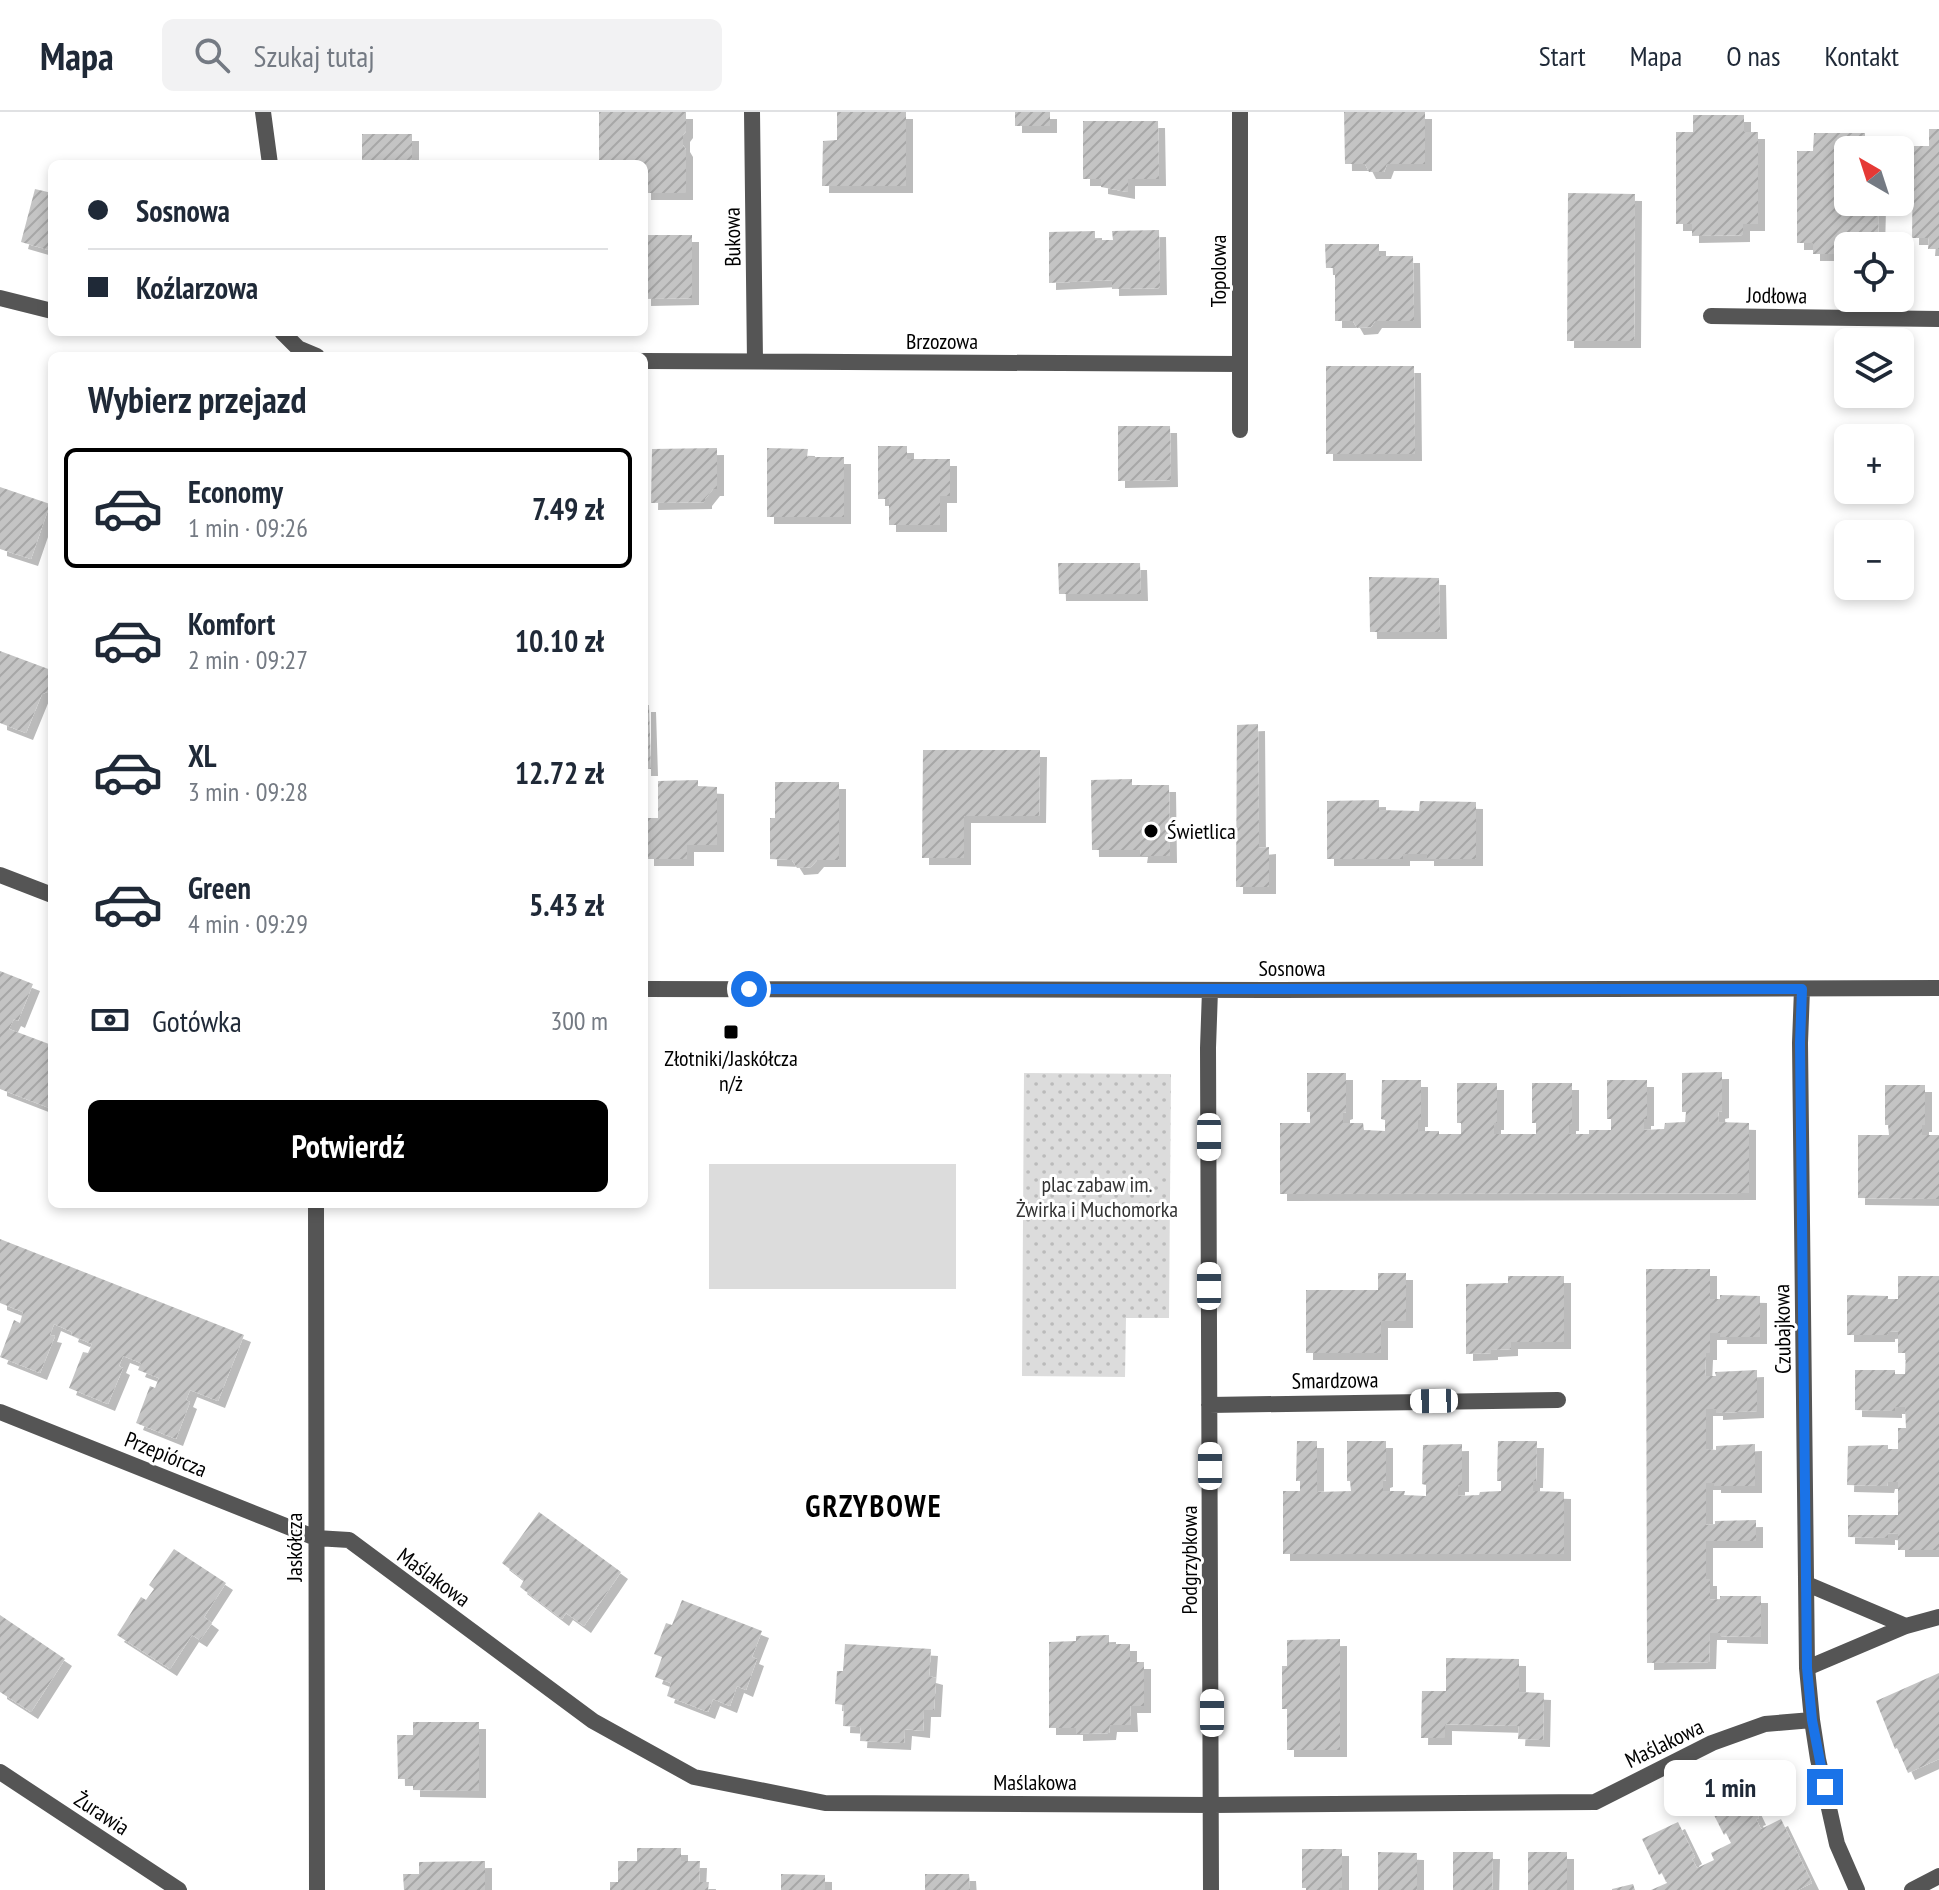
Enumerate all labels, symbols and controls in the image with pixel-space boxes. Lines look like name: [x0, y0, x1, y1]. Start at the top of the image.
search box: [162, 19, 722, 91]
text: Mapa: [40, 31, 114, 80]
icon: search: [190, 33, 234, 77]
text: Szukaj tutaj: [254, 36, 375, 75]
text: Start: [1539, 37, 1586, 74]
text: Mapa: [1630, 37, 1682, 74]
text: O nas: [1726, 37, 1780, 74]
text: Kontakt: [1824, 37, 1899, 74]
north arrow: [1834, 136, 1914, 216]
map controls: [1834, 136, 1914, 600]
text: Sosnowa: [136, 191, 230, 230]
street label: Bukowa: [717, 207, 747, 267]
button: locate: [1834, 232, 1914, 312]
street label: Topolowa: [1204, 235, 1232, 307]
text: Koźlarzowa: [136, 268, 258, 307]
street label: Jodłowa: [1745, 280, 1808, 310]
street label: Brzozowa: [906, 327, 978, 355]
button: layers: [1834, 328, 1914, 408]
text: Wybierz przejazd: [88, 376, 307, 423]
button: +: [1834, 424, 1914, 504]
icon: car: [92, 472, 164, 544]
text: Economy: [188, 472, 283, 511]
text: 7.49 zł: [532, 489, 604, 528]
text: 1 min · 09:26: [188, 511, 308, 544]
button: −: [1834, 520, 1914, 600]
icon: car: [92, 604, 164, 676]
text: Komfort: [188, 604, 275, 643]
text: 10.10 zł: [515, 621, 604, 660]
text: 2 min · 09:27: [188, 643, 308, 676]
icon: car: [92, 736, 164, 808]
text: XL: [188, 736, 217, 775]
text: 12.72 zł: [515, 753, 604, 792]
text: 3 min · 09:28: [188, 775, 308, 808]
place label: Świetlica: [1167, 817, 1236, 845]
marker: Świetlica: [1142, 822, 1160, 840]
icon: car: [92, 868, 164, 940]
text: Green: [188, 868, 251, 907]
text: 5.43 zł: [529, 885, 604, 924]
text: 4 min · 09:29: [188, 907, 308, 940]
street label: Sosnowa: [1258, 954, 1326, 982]
route start: [731, 971, 767, 1007]
icon: cash: [88, 998, 132, 1042]
text: Gotówka: [152, 1001, 242, 1040]
text: 300 m: [550, 1004, 608, 1037]
marker: Złotniki/Jaskółcza n/ż: [722, 1023, 740, 1041]
place label: Złotniki/Jaskółcza n/ż: [664, 1044, 798, 1097]
button: Potwierdź: [88, 1100, 608, 1192]
car: [1197, 1113, 1221, 1161]
park label: plac zabaw im. Żwirka i Muchomorka: [1016, 1170, 1178, 1223]
car: [1197, 1262, 1221, 1310]
street label: Czubajkowa: [1767, 1284, 1797, 1374]
street label: Smardzowa: [1291, 1365, 1379, 1395]
car: [1410, 1389, 1458, 1413]
street label: Przepiórcza: [121, 1425, 211, 1483]
car: [1198, 1442, 1222, 1490]
district label: GRZYBOWE: [805, 1486, 943, 1525]
street label: Podgrzybkowa: [1175, 1506, 1203, 1614]
street label: Jaskółcza: [280, 1513, 308, 1582]
street label: Maślakowa: [392, 1541, 476, 1613]
car: [1200, 1689, 1224, 1737]
street label: Maślakowa: [1620, 1712, 1708, 1774]
callout: 1 min: [1665, 1759, 1797, 1815]
street label: Maślakowa: [993, 1768, 1077, 1796]
route end: [1807, 1769, 1843, 1805]
text: 1 min: [1704, 1771, 1756, 1804]
street label: Żurawia: [69, 1785, 135, 1841]

